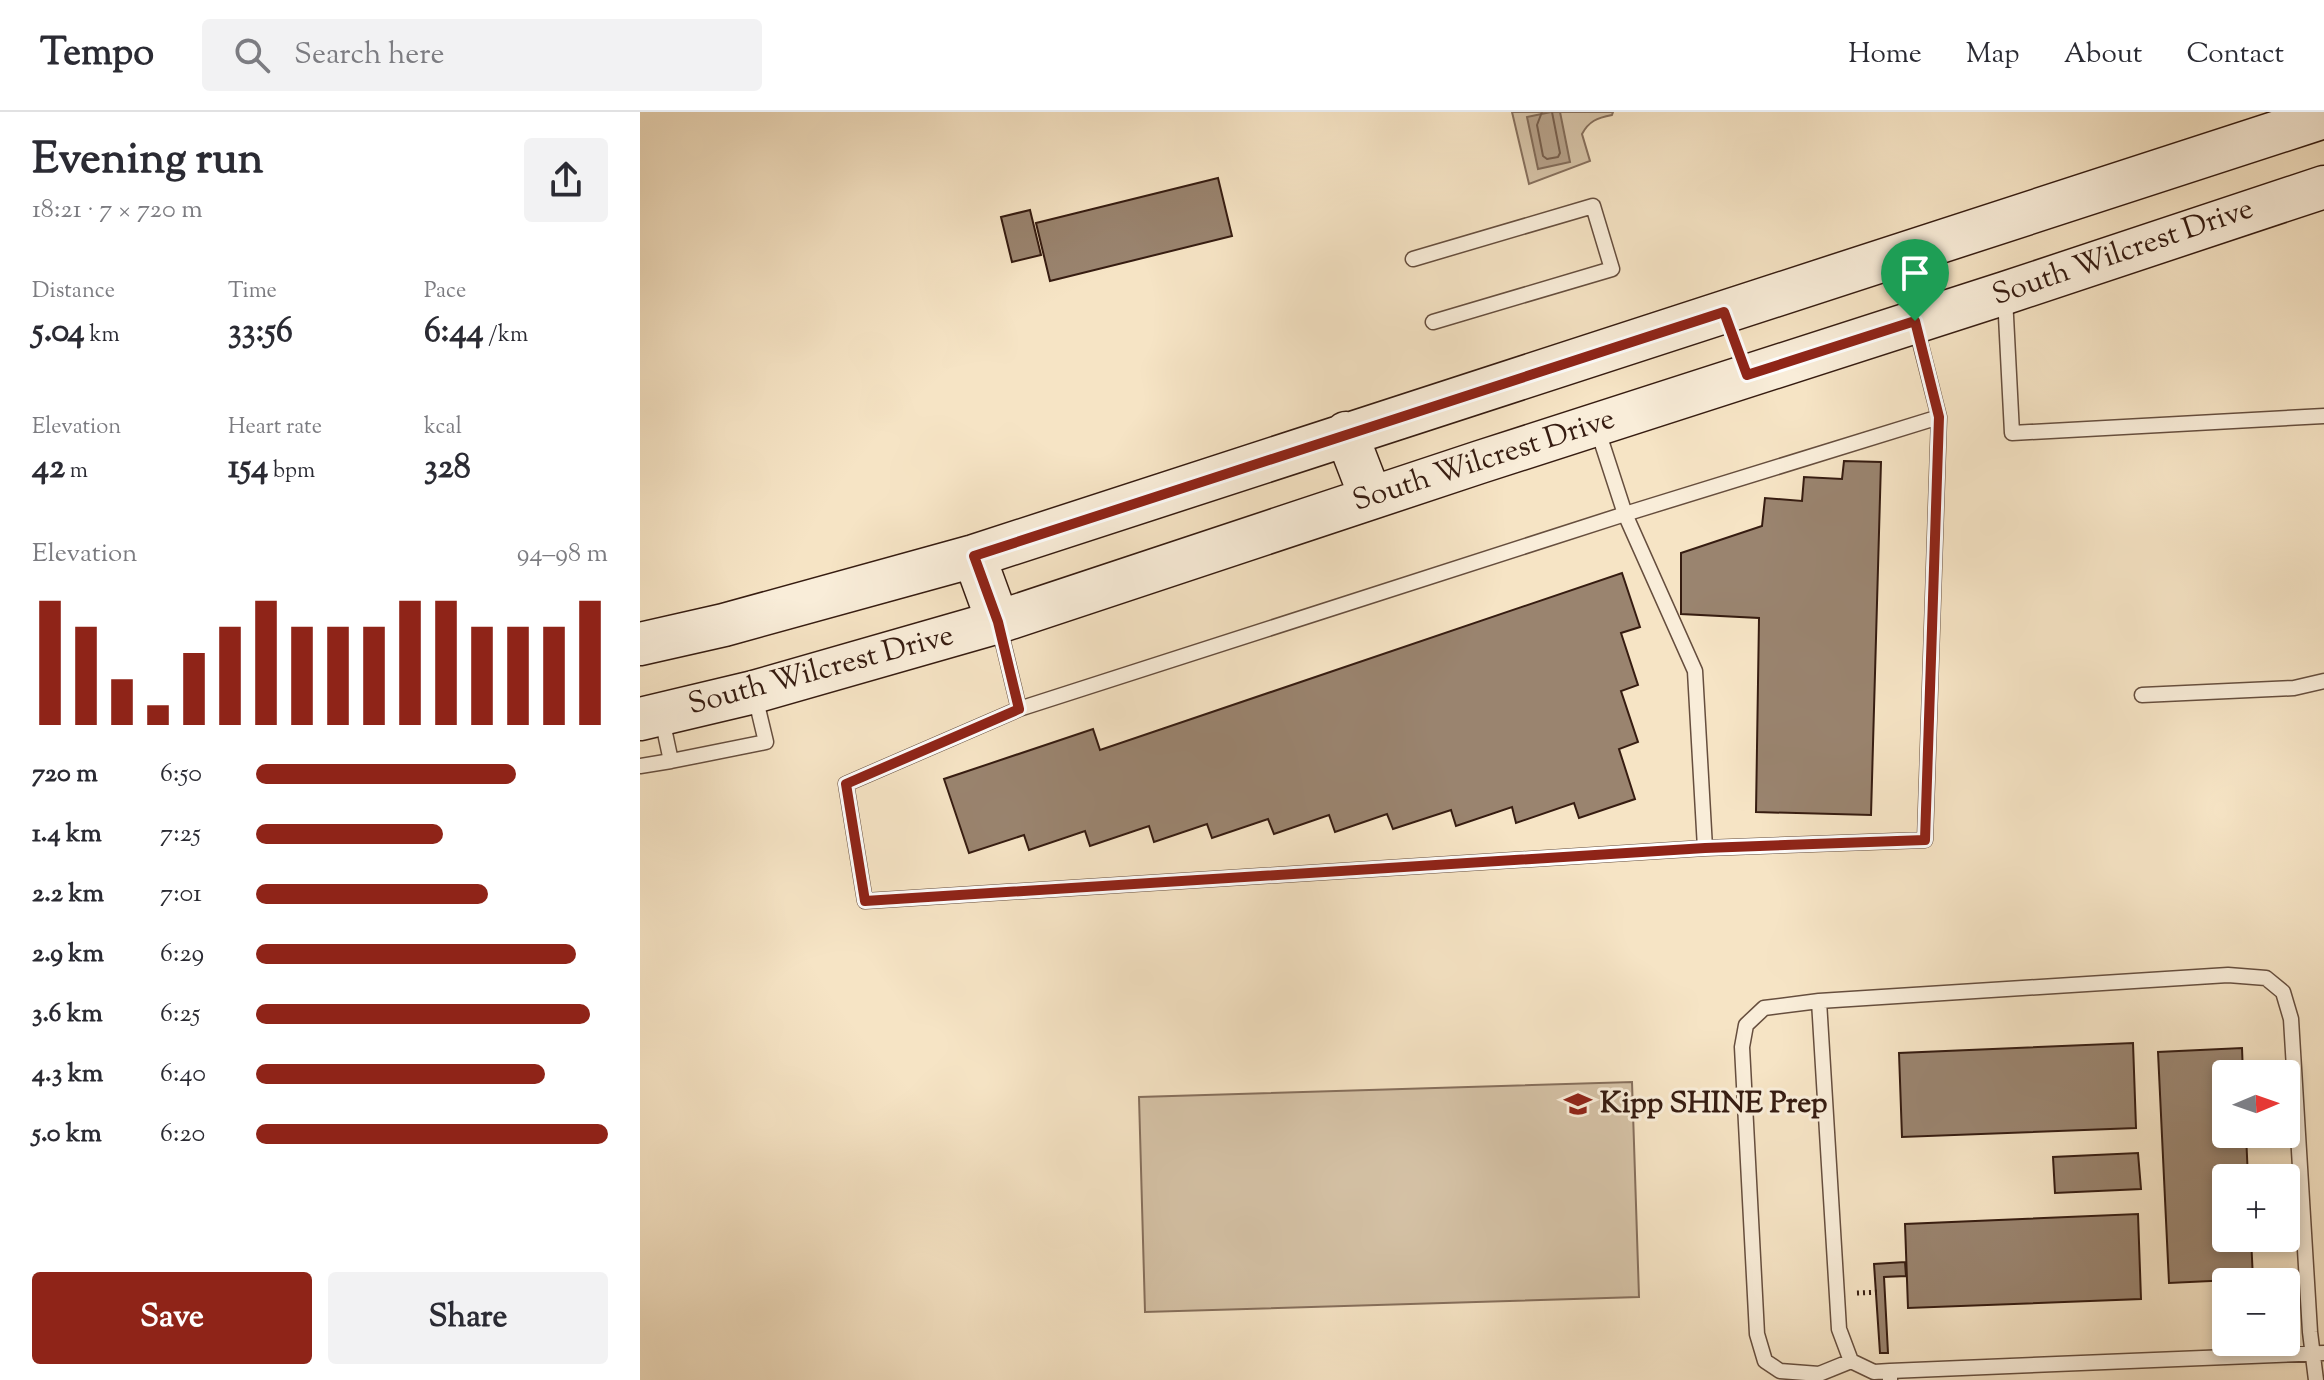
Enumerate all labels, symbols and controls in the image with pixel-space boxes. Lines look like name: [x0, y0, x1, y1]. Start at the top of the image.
search box: [202, 19, 762, 91]
text: Tempo: [40, 28, 154, 82]
icon: search: [230, 33, 274, 77]
text: Search here: [294, 34, 444, 77]
text: Home: [1848, 35, 1922, 75]
text: Map: [1966, 35, 2020, 75]
text: About: [2064, 35, 2142, 75]
text: Contact: [2186, 35, 2284, 75]
text: Evening run: [32, 130, 264, 193]
button: share: [524, 138, 608, 222]
street label: South Wilcrest Drive: [1987, 188, 2259, 318]
text: 18:21 · 7 × 720 m: [32, 192, 203, 229]
pin: [1881, 239, 1949, 321]
icon: arrive: [1893, 251, 1937, 295]
text: Distance: [32, 276, 115, 308]
text: Time: [228, 276, 277, 308]
text: Pace: [424, 276, 466, 308]
text: 5.04: [32, 308, 85, 357]
text: 33:56: [228, 308, 293, 357]
text: 6:44: [424, 308, 484, 357]
text: km: [85, 320, 120, 352]
text: /km: [484, 320, 528, 352]
street label: South Wilcrest Drive: [1347, 398, 1621, 524]
text: Elevation: [32, 412, 121, 444]
text: Heart rate: [228, 412, 322, 444]
text: kcal: [424, 412, 462, 444]
text: 42: [32, 444, 65, 493]
text: 154: [228, 444, 268, 493]
text: 328: [424, 444, 471, 493]
text: m: [65, 456, 88, 488]
text: bpm: [268, 456, 315, 488]
text: Elevation: [32, 536, 137, 573]
text: 94–98 m: [517, 536, 608, 573]
street label: South Wilcrest Drive: [683, 615, 959, 727]
text: 720 m: [32, 756, 98, 793]
text: 6:50: [160, 756, 202, 793]
text: 1.4 km: [32, 816, 102, 853]
text: 7:25: [160, 816, 201, 853]
text: 2.2 km: [32, 876, 104, 913]
text: 7:01: [160, 876, 202, 913]
text: 2.9 km: [32, 936, 104, 973]
text: 6:29: [160, 936, 204, 973]
text: 3.6 km: [32, 996, 103, 1033]
text: 6:25: [160, 996, 200, 1033]
text: 4.3 km: [32, 1056, 103, 1093]
text: 6:40: [160, 1056, 206, 1093]
north arrow: [2212, 1060, 2300, 1148]
map controls: [2212, 1060, 2300, 1356]
place label: Kipp SHINE Prep: [1600, 1083, 1827, 1126]
school or university icon: Kipp SHINE Prep: [1563, 1089, 1593, 1119]
text: 5.0 km: [32, 1116, 102, 1153]
text: 6:20: [160, 1116, 205, 1153]
button: +: [2212, 1164, 2300, 1252]
button: −: [2212, 1268, 2300, 1356]
button: Save: [32, 1272, 312, 1364]
button: Share: [328, 1272, 608, 1364]

